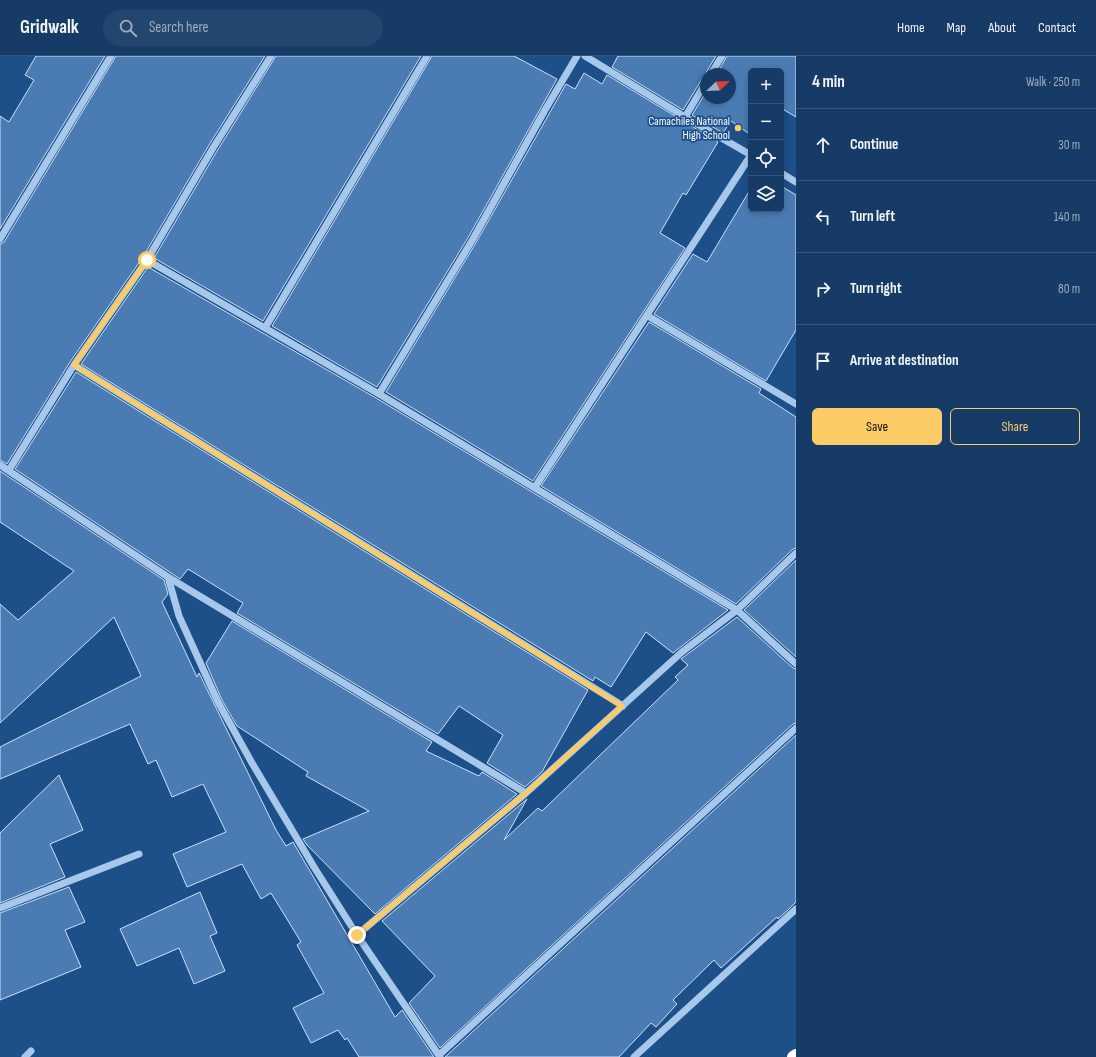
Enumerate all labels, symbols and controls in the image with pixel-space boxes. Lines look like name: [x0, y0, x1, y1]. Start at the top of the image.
search box: [103, 10, 383, 46]
text: Gridwalk: [20, 16, 79, 39]
icon: search: [117, 17, 139, 39]
text: Search here: [149, 18, 209, 37]
text: Home: [897, 19, 925, 36]
text: Map: [947, 19, 966, 36]
text: About: [988, 19, 1016, 36]
text: Contact: [1038, 19, 1076, 36]
north arrow: [700, 68, 736, 104]
map controls: [748, 68, 784, 212]
button: +: [748, 68, 784, 104]
text: 4 min: [812, 72, 845, 92]
text: Walk · 250 m: [1026, 74, 1080, 90]
button: −: [748, 104, 784, 140]
place label: Camachiles National High School: [648, 114, 730, 143]
marker: Camachiles National High School: [733, 123, 743, 133]
icon: ahead: [812, 134, 834, 156]
text: Continue: [850, 135, 899, 154]
text: 30 m: [1058, 137, 1080, 153]
button: locate: [748, 140, 784, 176]
button: layers: [748, 176, 784, 212]
icon: left: [812, 206, 834, 228]
text: Turn left: [850, 207, 895, 226]
text: 140 m: [1054, 209, 1080, 225]
route start: [138, 251, 156, 269]
icon: right: [812, 278, 834, 300]
text: Turn right: [850, 279, 902, 298]
text: 80 m: [1058, 281, 1080, 297]
icon: arrive: [812, 350, 834, 372]
text: Arrive at destination: [850, 351, 959, 370]
button: Save: [812, 408, 942, 445]
button: Share: [950, 408, 1080, 445]
route end: [348, 926, 366, 944]

